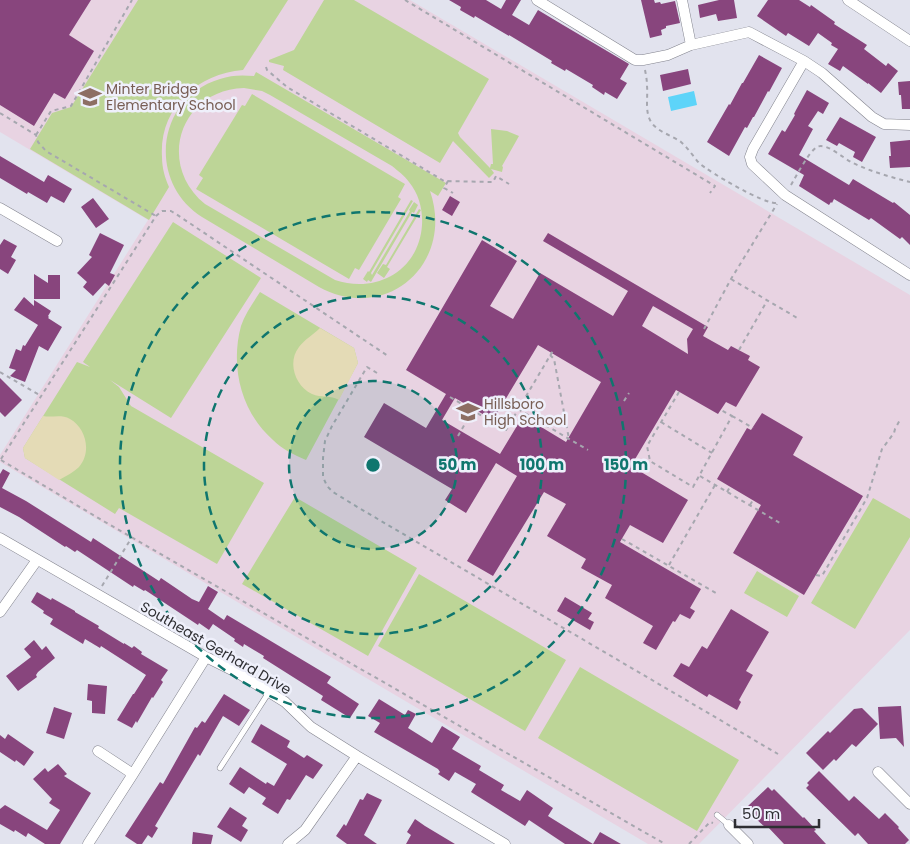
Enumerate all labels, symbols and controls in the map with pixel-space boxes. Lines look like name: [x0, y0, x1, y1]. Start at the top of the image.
place label: Minter Bridge Elementary School: [106, 79, 236, 115]
school or university icon: Minter Bridge Elementary School: [77, 84, 103, 110]
place label: Hillsboro High School: [484, 394, 566, 430]
school or university icon: Hillsboro High School: [455, 399, 481, 425]
text: 50 m: [438, 454, 476, 475]
text: 100 m: [520, 454, 564, 475]
text: 150 m: [604, 454, 648, 475]
centre of rings: [364, 456, 382, 474]
street label: Southeast Gerhard Drive: [137, 597, 295, 700]
scale bar: [735, 796, 819, 828]
text: 50 m: [742, 803, 780, 824]

